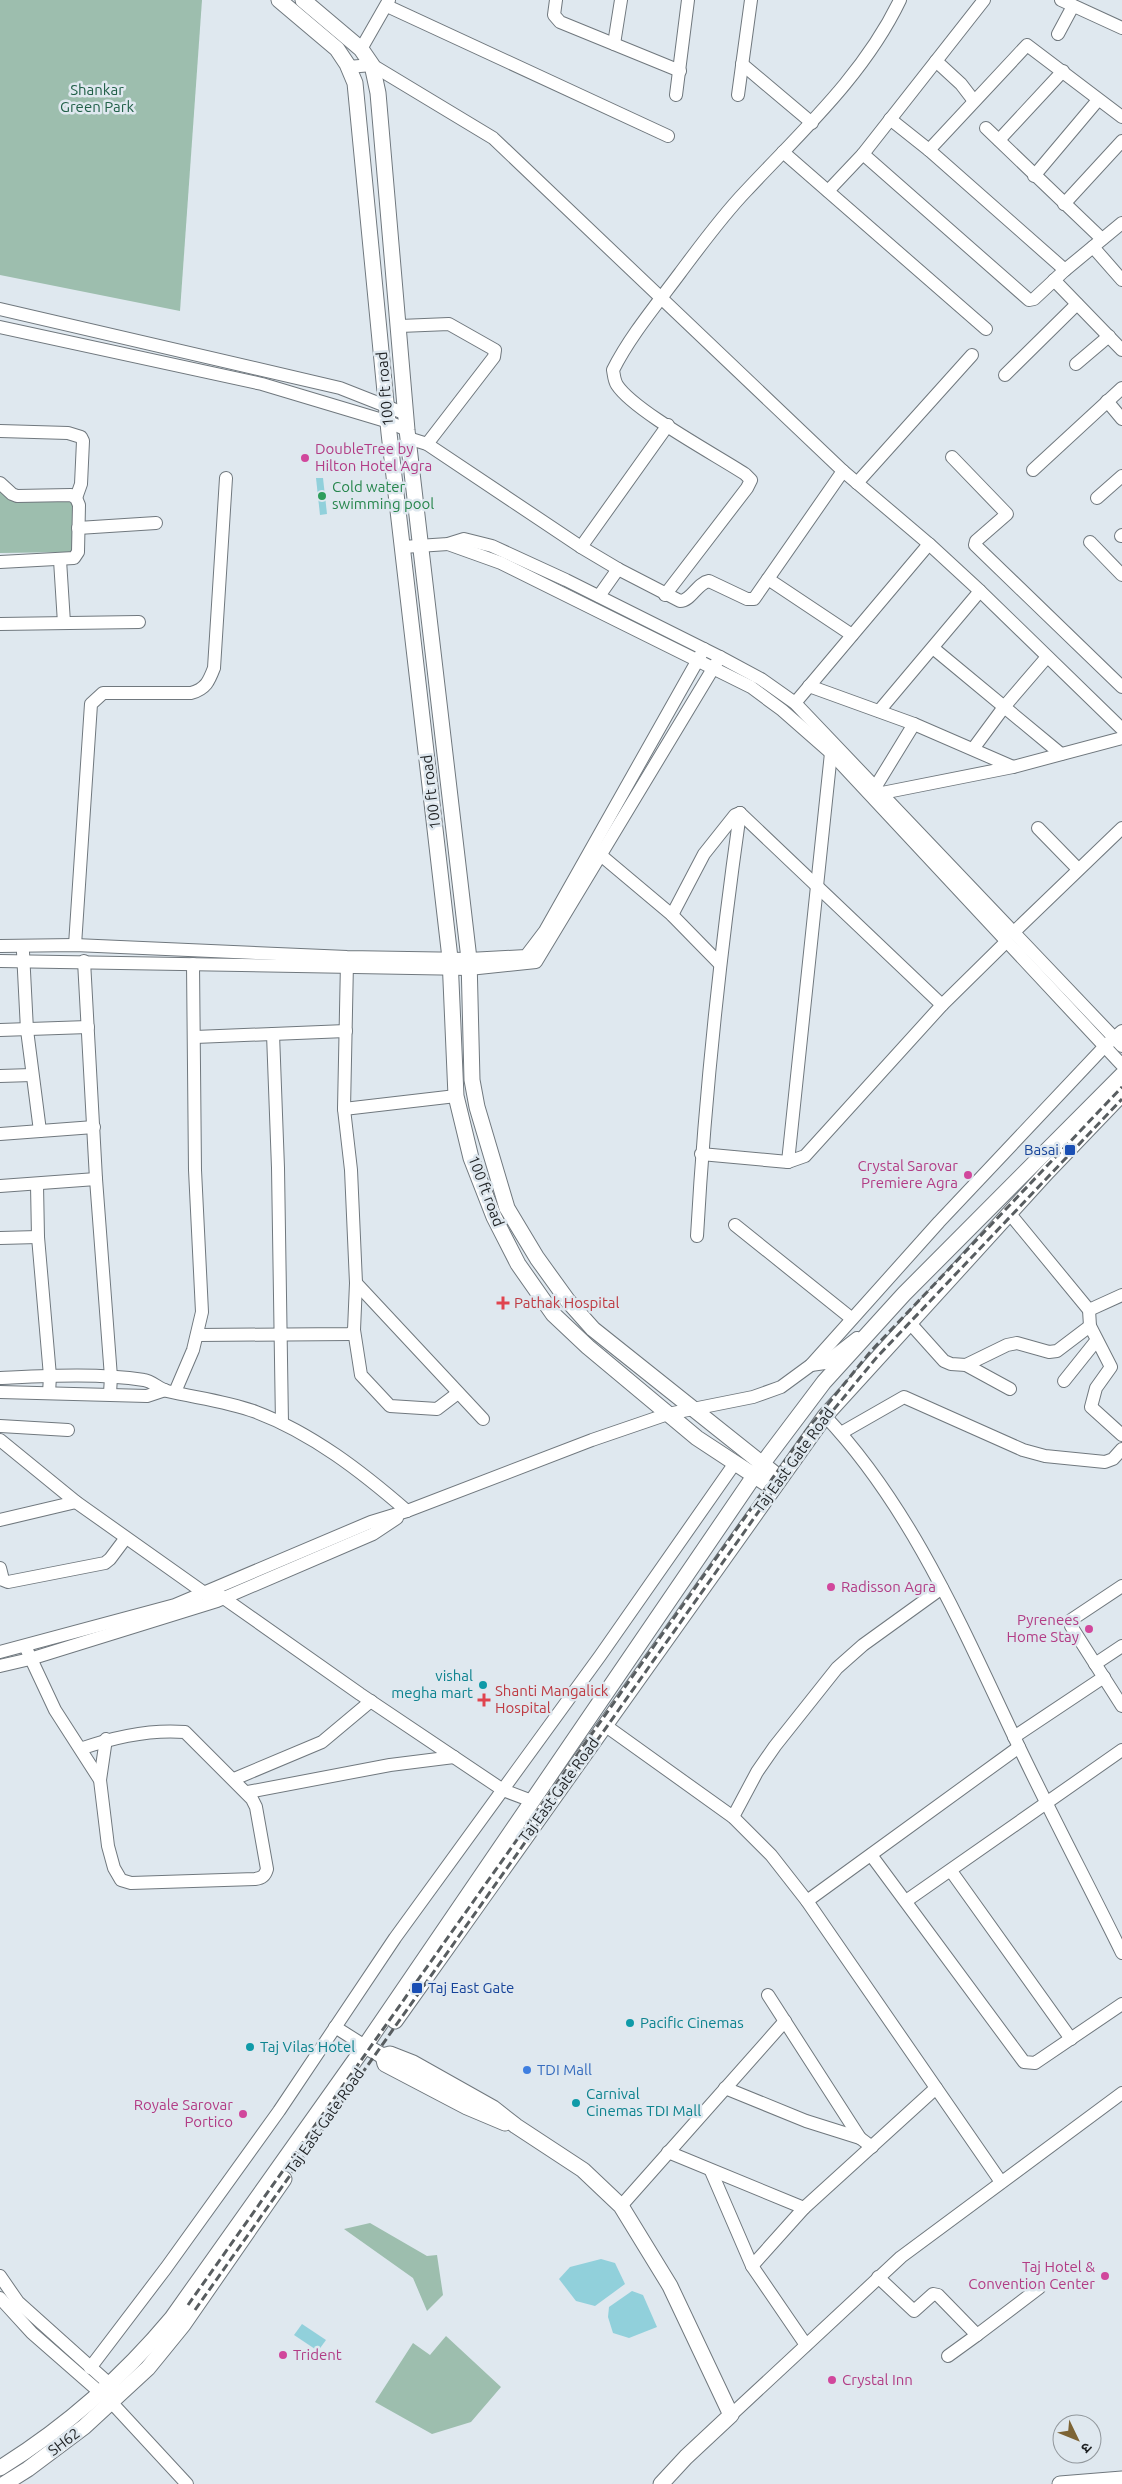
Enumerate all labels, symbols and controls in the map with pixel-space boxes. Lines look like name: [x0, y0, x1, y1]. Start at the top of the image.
park label: Shankar Green Park: [60, 81, 134, 115]
street label: 100 ft road: [373, 351, 396, 427]
place label: DoubleTree by Hilton Hotel Agra: [315, 440, 432, 474]
marker: DoubleTree by Hilton Hotel Agra: [299, 452, 311, 464]
place label: Cold water swimming pool: [332, 478, 434, 512]
marker: Cold water swimming pool: [316, 490, 328, 502]
street label: 100 ft road: [418, 754, 443, 830]
place label: Basai: [1024, 1141, 1059, 1158]
marker: Basai: [1063, 1143, 1077, 1157]
street label: 100 ft road: [465, 1153, 508, 1229]
place label: Crystal Sarovar Premiere Agra: [857, 1157, 958, 1191]
marker: Crystal Sarovar Premiere Agra: [962, 1169, 974, 1181]
place label: Pathak Hospital: [514, 1294, 619, 1311]
marker: Pathak Hospital: [496, 1296, 510, 1310]
street label: Taj East Gate Road: [750, 1404, 837, 1515]
place label: Radisson Agra: [841, 1578, 936, 1595]
marker: Radisson Agra: [825, 1581, 837, 1593]
place label: Pyrenees Home Stay: [1006, 1611, 1079, 1645]
marker: Pyrenees Home Stay: [1083, 1623, 1095, 1635]
place label: vishal megha mart: [391, 1667, 473, 1701]
marker: vishal megha mart: [477, 1679, 489, 1691]
place label: Shanti Mangalick Hospital: [495, 1682, 609, 1716]
marker: Shanti Mangalick Hospital: [477, 1693, 491, 1707]
street label: Taj East Gate Road: [515, 1734, 602, 1845]
place label: Taj East Gate: [428, 1979, 514, 1996]
marker: Taj East Gate: [410, 1981, 424, 1995]
place label: Pacific Cinemas: [640, 2014, 744, 2031]
marker: Pacific Cinemas: [624, 2017, 636, 2029]
place label: Taj Vilas Hotel: [260, 2038, 355, 2055]
marker: Taj Vilas Hotel: [244, 2041, 256, 2053]
place label: TDI Mall: [537, 2061, 592, 2078]
marker: TDI Mall: [521, 2064, 533, 2076]
street label: Taj East Gate Road: [282, 2065, 367, 2177]
place label: Carnival Cinemas TDI Mall: [586, 2085, 701, 2119]
place label: Royale Sarovar Portico: [134, 2096, 233, 2130]
marker: Carnival Cinemas TDI Mall: [570, 2097, 582, 2109]
marker: Royale Sarovar Portico: [237, 2108, 249, 2120]
place label: Taj Hotel & Convention Center: [968, 2258, 1095, 2292]
marker: Taj Hotel & Convention Center: [1099, 2270, 1111, 2282]
place label: Trident: [293, 2346, 342, 2363]
marker: Trident: [277, 2349, 289, 2361]
place label: Crystal Inn: [842, 2371, 913, 2388]
marker: Crystal Inn: [826, 2374, 838, 2386]
north arrow: [1052, 2414, 1102, 2464]
street label: SH62: [45, 2424, 83, 2459]
text: उ: [1077, 2439, 1095, 2457]

